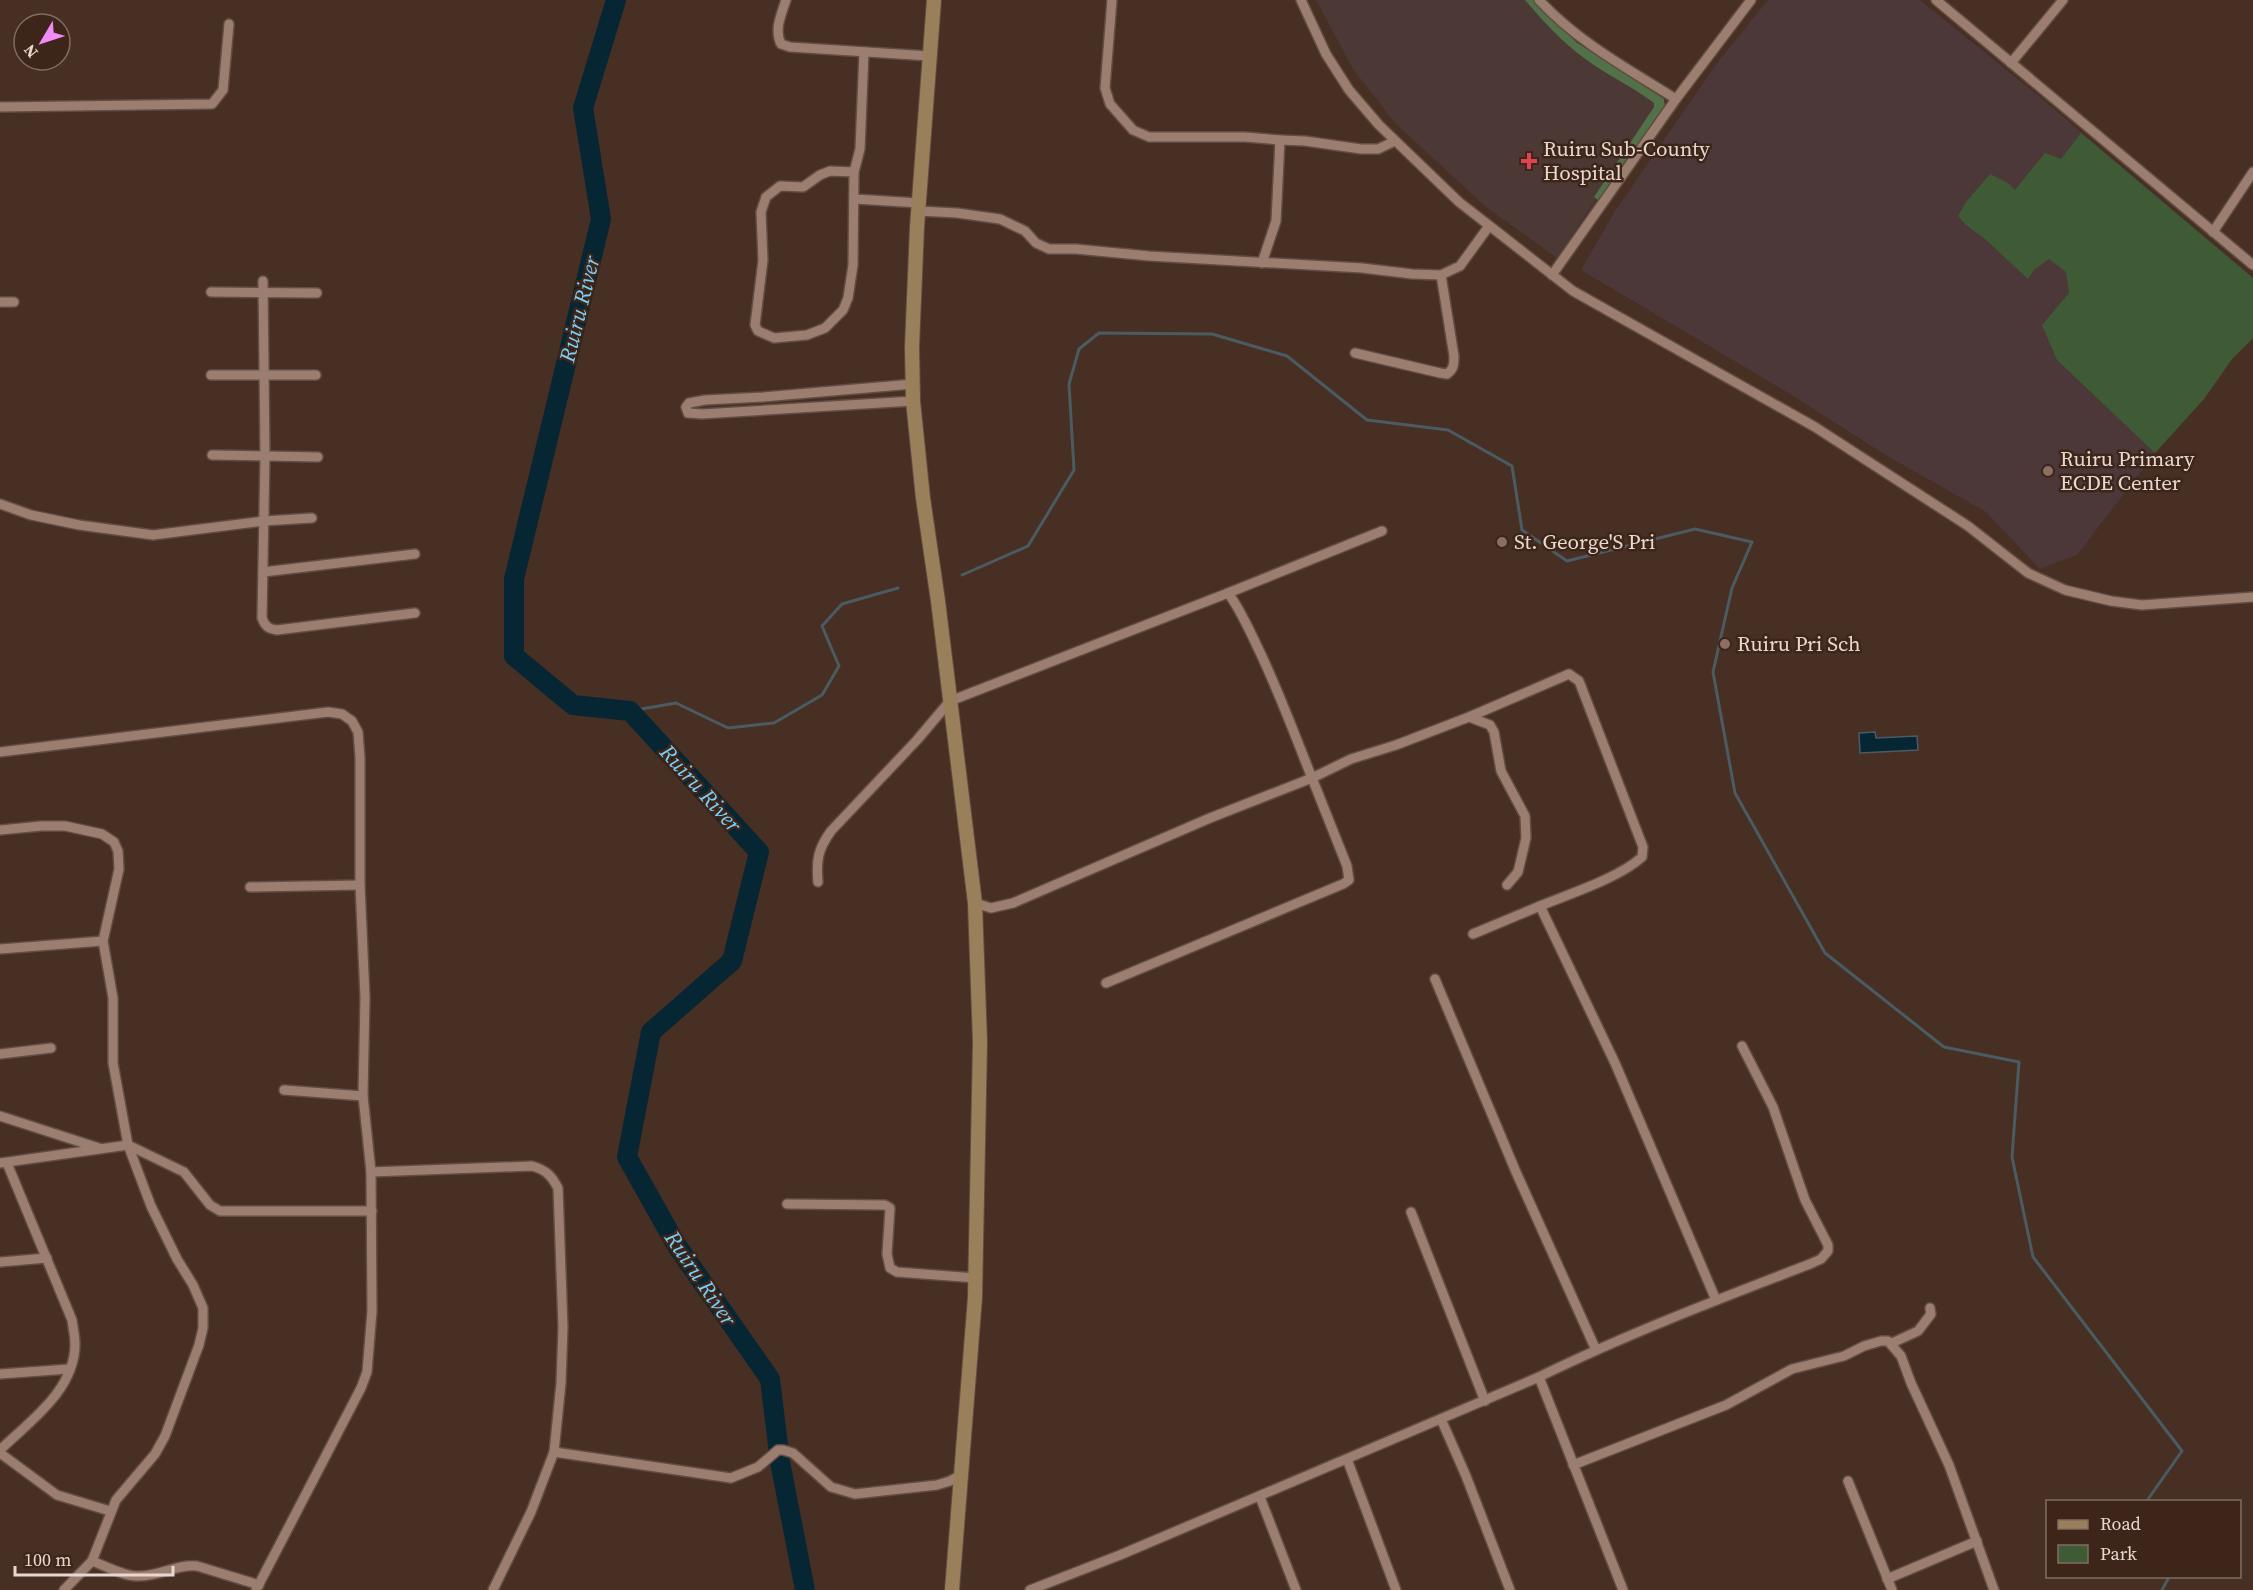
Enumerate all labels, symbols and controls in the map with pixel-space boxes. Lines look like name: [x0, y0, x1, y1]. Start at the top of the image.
north arrow: [12, 12, 72, 72]
text: N: [18, 40, 43, 63]
place label: Ruiru Sub-County Hospital: [1543, 134, 1710, 187]
marker: Ruiru Sub-County Hospital: [1520, 152, 1538, 170]
water label: Ruiru River: [551, 252, 607, 366]
place label: Ruiru Primary ECDE Center: [2060, 444, 2195, 497]
marker: Ruiru Primary ECDE Center: [2041, 464, 2055, 478]
place label: St. George'S Pri: [1514, 527, 1655, 556]
marker: St. George'S Pri: [1495, 535, 1509, 549]
place label: Ruiru Pri Sch: [1737, 629, 1861, 658]
marker: Ruiru Pri Sch: [1718, 637, 1732, 651]
water label: Ruiru River: [653, 737, 749, 839]
water label: Ruiru River: [658, 1224, 744, 1332]
legend: [2046, 1500, 2241, 1578]
text: Road: [2100, 1511, 2141, 1536]
scale bar: [15, 1539, 172, 1577]
text: Park: [2100, 1541, 2137, 1566]
text: 100 m: [24, 1547, 71, 1572]

